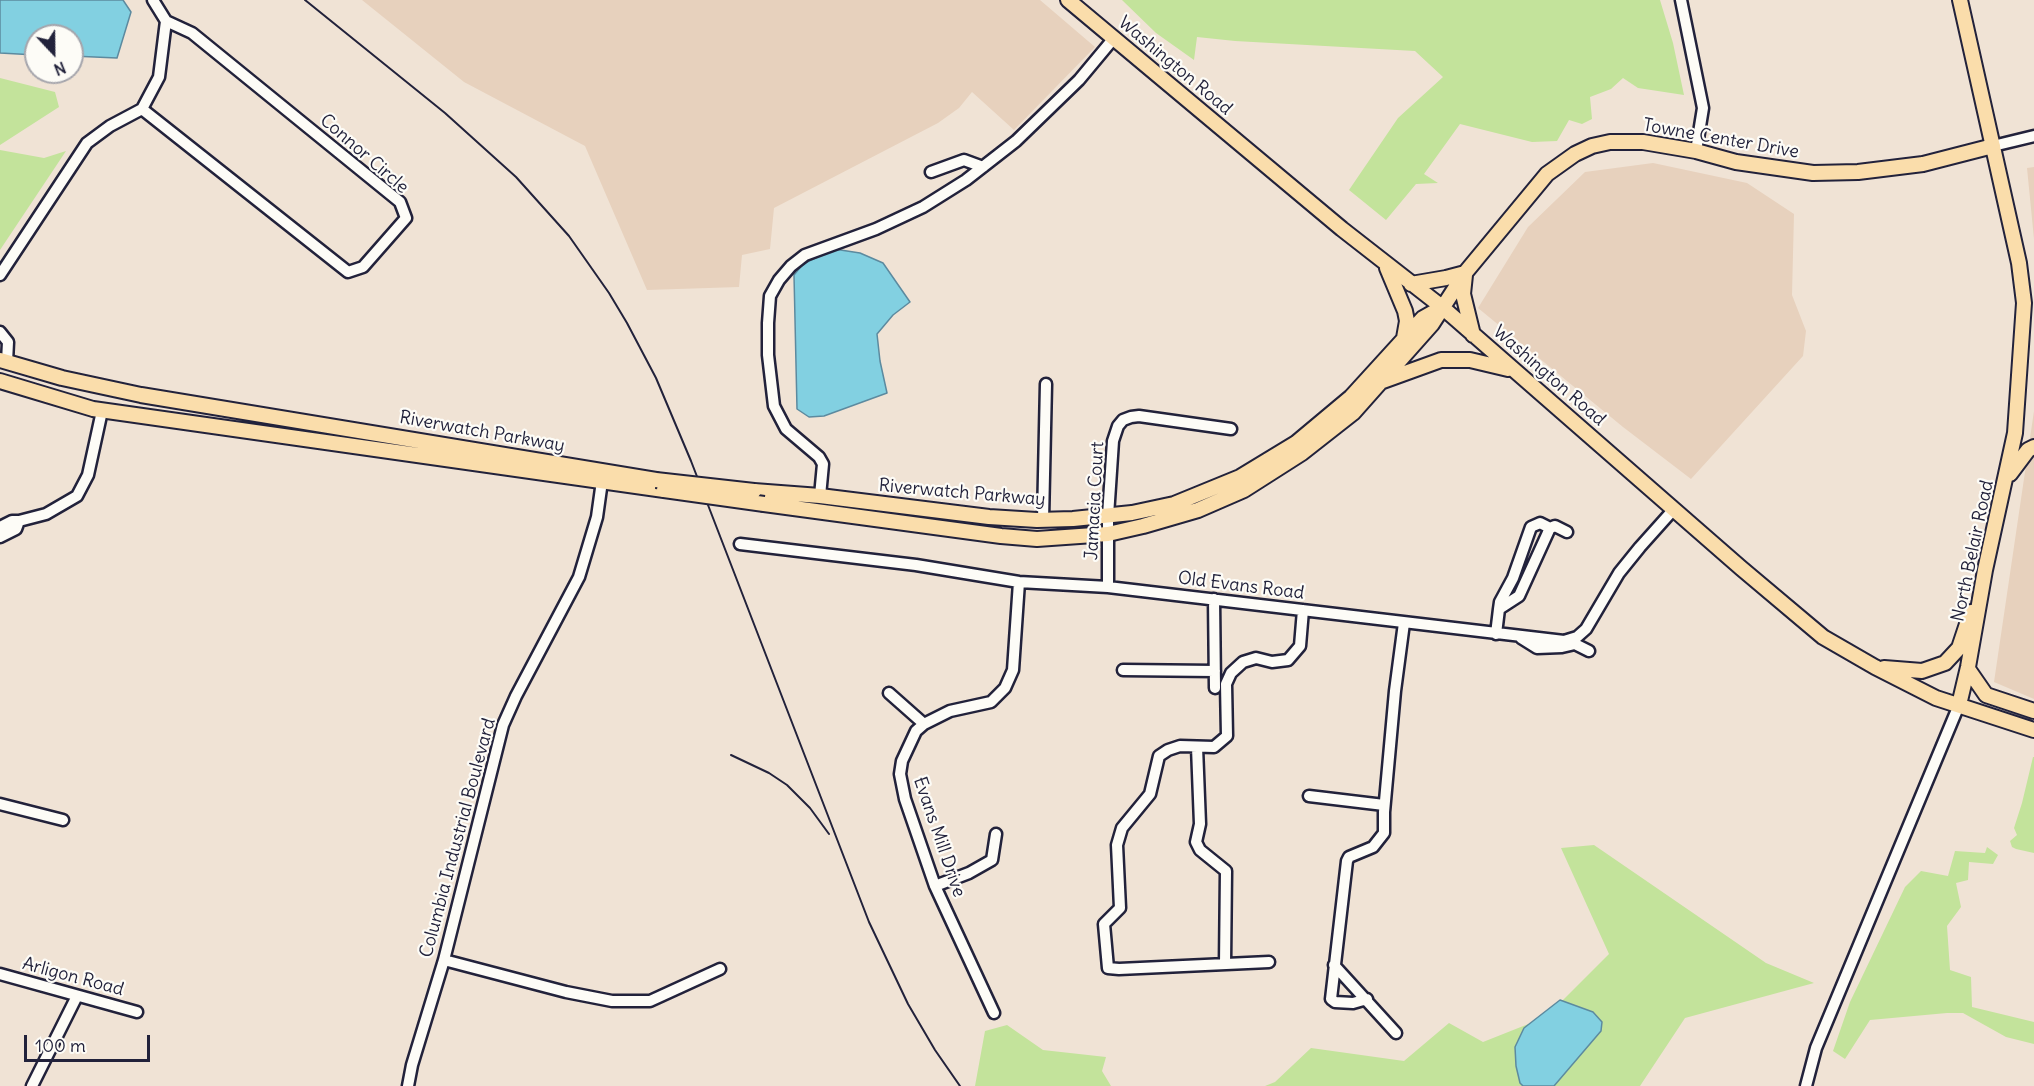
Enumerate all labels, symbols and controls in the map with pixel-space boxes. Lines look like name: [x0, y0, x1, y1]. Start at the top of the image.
street label: Washington Road: [1114, 12, 1236, 120]
north arrow: [24, 24, 84, 84]
text: N: [51, 57, 69, 80]
street label: Connor Circle: [315, 110, 413, 198]
street label: Towne Center Drive: [1641, 115, 1801, 163]
street label: Washington Road: [1488, 321, 1610, 431]
street label: Riverwatch Parkway: [398, 407, 566, 457]
street label: Jamacia Court: [1081, 441, 1109, 561]
street label: Riverwatch Parkway: [878, 475, 1046, 511]
street label: North Belair Road: [1947, 478, 1999, 624]
street label: Old Evans Road: [1177, 568, 1305, 604]
street label: Columbia Industrial Boulevard: [416, 716, 500, 960]
street label: Evans Mill Drive: [908, 774, 970, 900]
street label: Arligon Road: [20, 953, 126, 1001]
scale bar: [27, 1023, 153, 1061]
text: 100 m: [35, 1034, 86, 1057]

